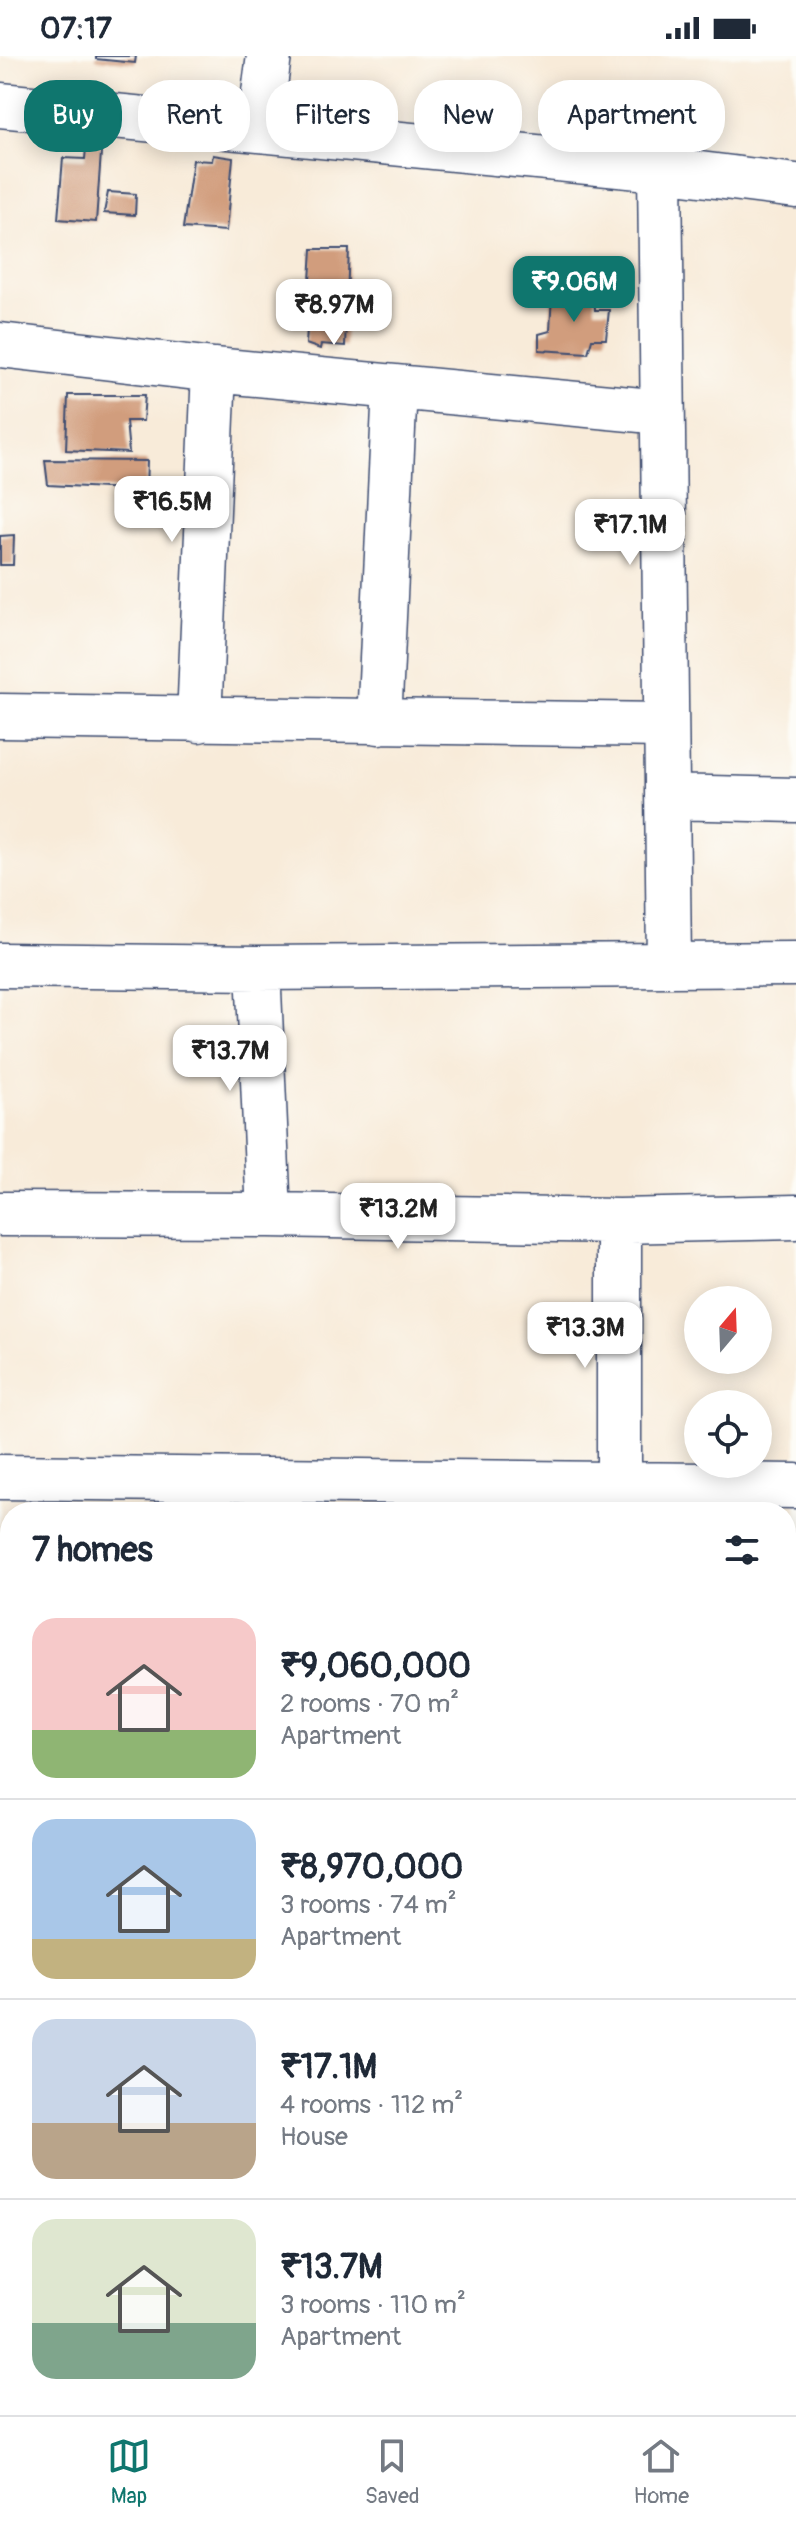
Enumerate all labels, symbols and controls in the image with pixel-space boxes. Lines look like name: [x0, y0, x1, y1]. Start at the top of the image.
text: 07:17: [40, 10, 112, 47]
chip: Buy: [24, 80, 122, 152]
chip: Rent: [138, 80, 250, 152]
chip: Filters: [266, 80, 398, 152]
chip: New: [414, 80, 522, 152]
chip: Apartment: [538, 80, 725, 152]
pin: ₹9.06M: [509, 256, 639, 324]
text: ₹9.06M: [531, 266, 617, 298]
pin: ₹8.97M: [269, 279, 399, 347]
text: ₹8.97M: [294, 289, 374, 321]
pin: ₹16.5M: [107, 476, 237, 544]
text: ₹16.5M: [132, 486, 212, 518]
pin: ₹17.1M: [565, 499, 695, 567]
text: ₹17.1M: [593, 509, 667, 541]
pin: ₹13.7M: [165, 1025, 295, 1093]
text: ₹13.7M: [191, 1035, 269, 1067]
pin: ₹13.2M: [333, 1183, 463, 1251]
text: ₹13.2M: [358, 1193, 438, 1225]
north arrow: [684, 1286, 772, 1374]
map controls: [684, 1286, 772, 1478]
pin: ₹13.3M: [520, 1302, 650, 1370]
text: ₹13.3M: [545, 1312, 625, 1344]
button: locate: [684, 1390, 772, 1478]
icon: filters: [720, 1528, 764, 1572]
text: 7 homes: [32, 1529, 153, 1572]
text: ₹9,060,000: [280, 1645, 471, 1688]
icon: home: [96, 1650, 192, 1746]
text: 2 rooms · 70 m²: [280, 1688, 459, 1720]
text: Apartment: [280, 1720, 401, 1752]
text: ₹8,970,000: [280, 1846, 463, 1889]
icon: home: [96, 1851, 192, 1947]
text: 3 rooms · 74 m²: [280, 1889, 457, 1921]
text: Apartment: [280, 1921, 401, 1953]
text: ₹17.1M: [280, 2046, 377, 2089]
icon: home: [96, 2051, 192, 2147]
text: 4 rooms · 112 m²: [280, 2089, 463, 2121]
text: House: [280, 2121, 348, 2153]
text: ₹13.7M: [280, 2246, 383, 2289]
icon: home: [96, 2251, 192, 2347]
text: 3 rooms · 110 m²: [280, 2289, 466, 2321]
text: Apartment: [280, 2321, 401, 2353]
tab: Map: [107, 2434, 151, 2510]
tab: Saved: [365, 2434, 420, 2510]
tab: Home: [634, 2434, 689, 2510]

